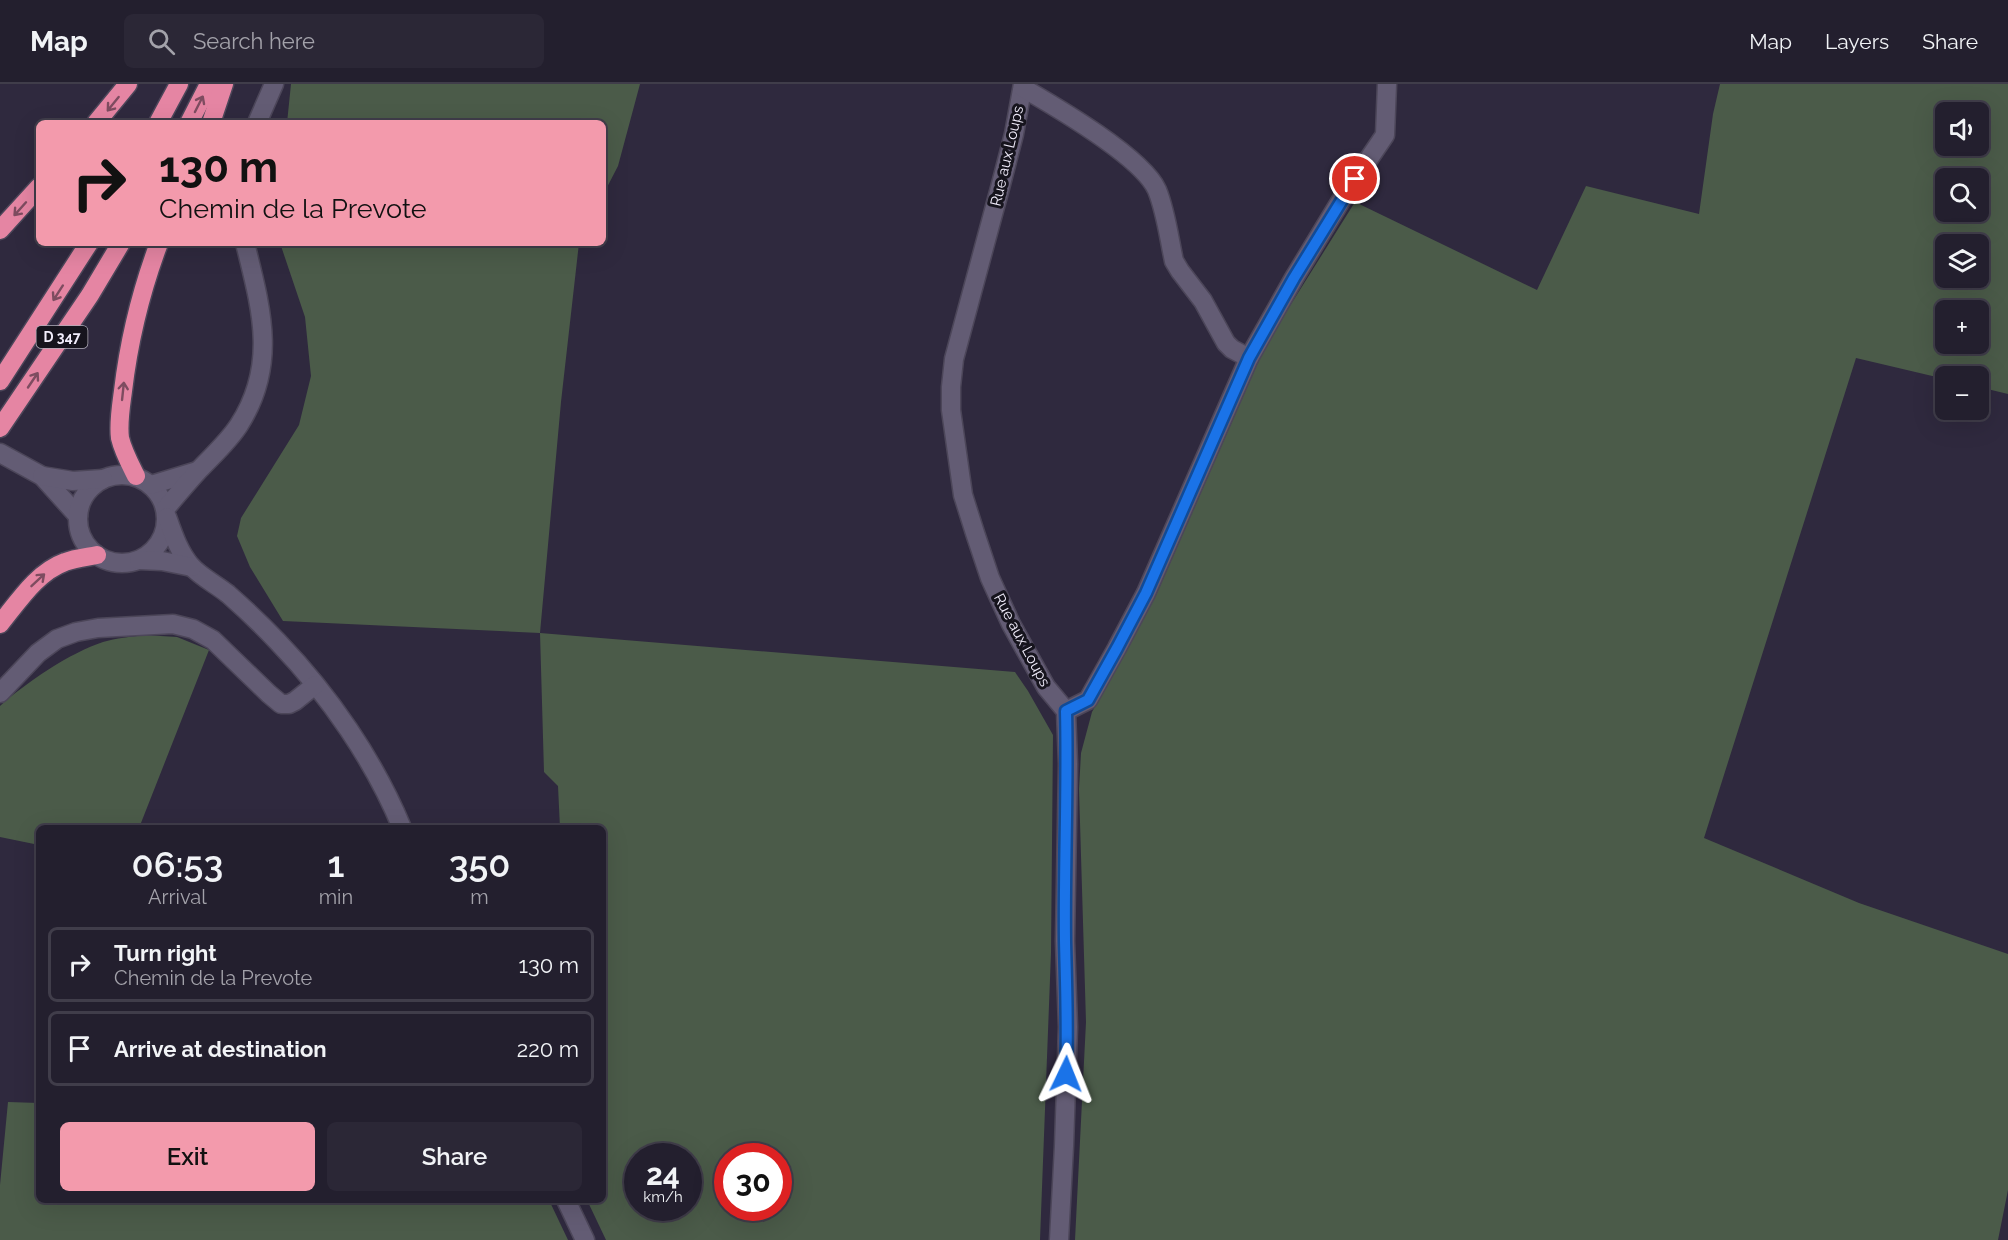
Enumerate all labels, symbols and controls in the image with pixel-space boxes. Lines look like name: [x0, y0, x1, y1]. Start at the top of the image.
search box: [124, 14, 544, 68]
text: Map: [30, 25, 88, 58]
icon: search: [145, 25, 178, 58]
text: Search here: [193, 28, 315, 54]
text: Map: [1749, 29, 1792, 54]
text: Layers: [1825, 29, 1889, 54]
text: Share: [1922, 29, 1978, 54]
one-way arrow: [194, 95, 205, 113]
one-way arrow: [106, 96, 119, 112]
map controls: [1935, 102, 1989, 420]
button: sound: [1935, 102, 1989, 156]
street label: Rue aux Loups: [987, 104, 1027, 208]
text: 130 m: [159, 143, 278, 192]
icon: right: [60, 144, 138, 222]
pin: [1329, 153, 1380, 204]
icon: arrive: [1338, 162, 1371, 195]
button: search: [1935, 168, 1989, 222]
text: Chemin de la Prevote: [159, 193, 427, 224]
one-way arrow: [12, 201, 27, 216]
button: layers: [1935, 234, 1989, 288]
one-way arrow: [52, 284, 65, 301]
button: +: [1935, 300, 1989, 354]
road number: D 347: [36, 326, 88, 348]
button: −: [1935, 366, 1989, 420]
one-way arrow: [27, 372, 39, 389]
one-way arrow: [118, 382, 129, 402]
one-way arrow: [31, 573, 46, 587]
street label: Rue aux Loups: [990, 590, 1054, 690]
text: 06:53: [132, 843, 223, 885]
text: 1: [327, 843, 344, 885]
text: 350: [449, 843, 510, 885]
text: Arrival: [148, 885, 207, 909]
text: min: [319, 885, 353, 909]
text: m: [470, 885, 489, 909]
text: Turn right: [114, 940, 217, 966]
icon: right: [63, 948, 96, 981]
text: 130 m: [519, 952, 579, 978]
text: Chemin de la Prevote: [114, 966, 312, 990]
icon: arrive: [63, 1032, 96, 1065]
text: Arrive at destination: [114, 1036, 327, 1062]
text: 220 m: [517, 1036, 579, 1062]
position arrow: [1034, 1042, 1098, 1106]
button: Exit: [60, 1122, 315, 1191]
button: Share: [327, 1122, 582, 1191]
speed limit sign: 30: [714, 1143, 792, 1221]
text: 24: [646, 1157, 680, 1192]
text: km/h: [643, 1188, 683, 1206]

